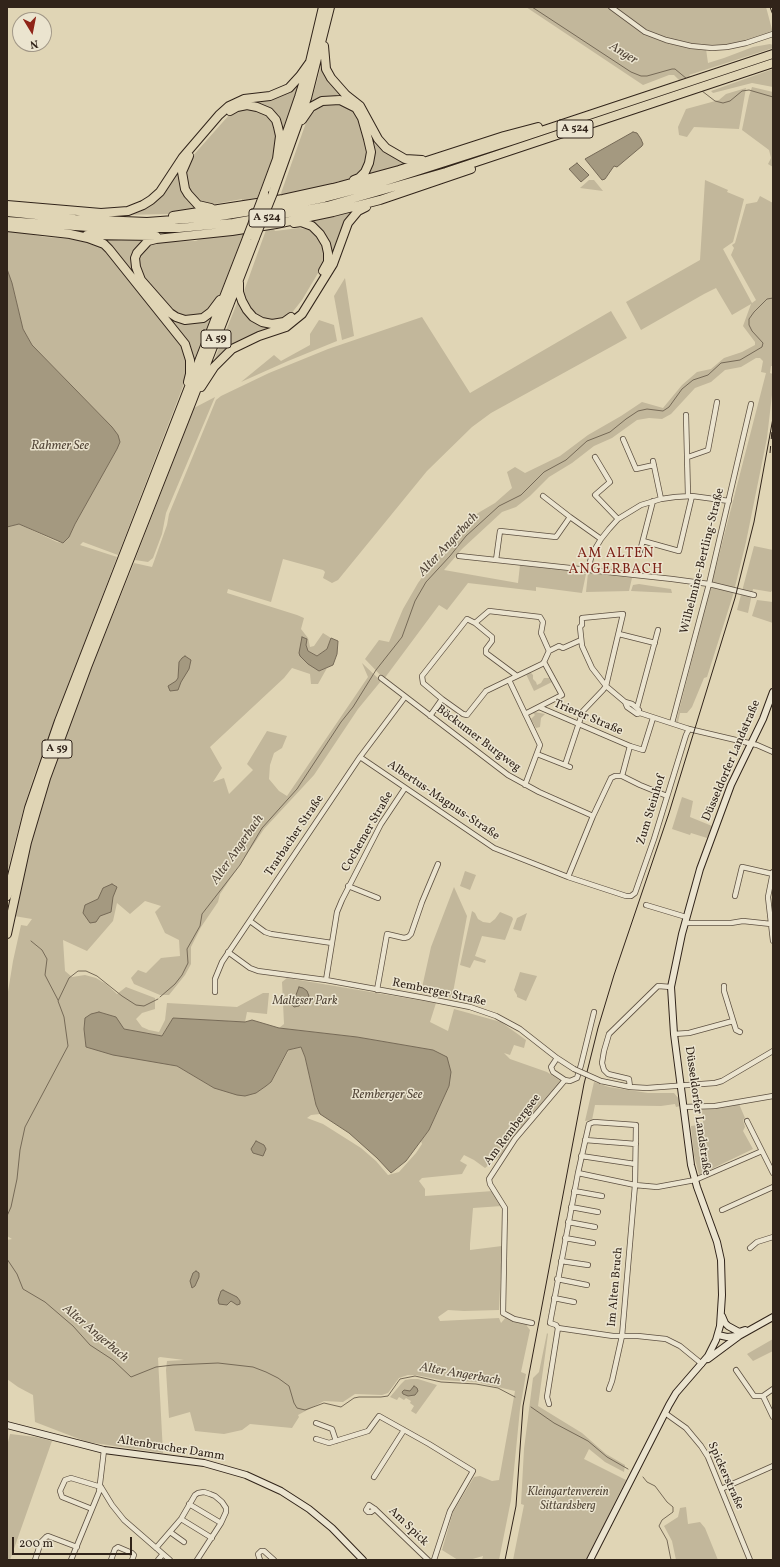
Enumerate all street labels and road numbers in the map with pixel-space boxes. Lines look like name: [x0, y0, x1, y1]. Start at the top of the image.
road number: A 524: [557, 120, 593, 138]
road number: A 524: [249, 209, 285, 227]
road number: A 59: [201, 330, 231, 348]
street label: Wilhelmine-Bertling-Straße: [678, 487, 728, 635]
street label: Trierer Straße: [551, 697, 625, 739]
street label: Düsseldorfer Landstraße: [700, 698, 764, 824]
street label: Böckumer Burgweg: [433, 702, 523, 776]
road number: A 59: [42, 740, 72, 758]
street label: Albertus-Magnus-Straße: [384, 758, 502, 844]
street label: Zum Steinhof: [635, 773, 669, 847]
street label: Cochemer Straße: [339, 789, 397, 875]
street label: Trarbacher Straße: [262, 793, 328, 879]
street label: Remberger Straße: [391, 976, 487, 1010]
street label: Düsseldorfer Landstraße: [681, 1045, 713, 1177]
street label: Am Rembergsee: [481, 1091, 545, 1169]
street label: Im Alten Bruch: [605, 1246, 627, 1328]
street label: Altenbrucher Damm: [116, 1433, 226, 1465]
street label: Spickerstraße: [704, 1440, 746, 1512]
street label: Am Spick: [385, 1504, 431, 1550]

